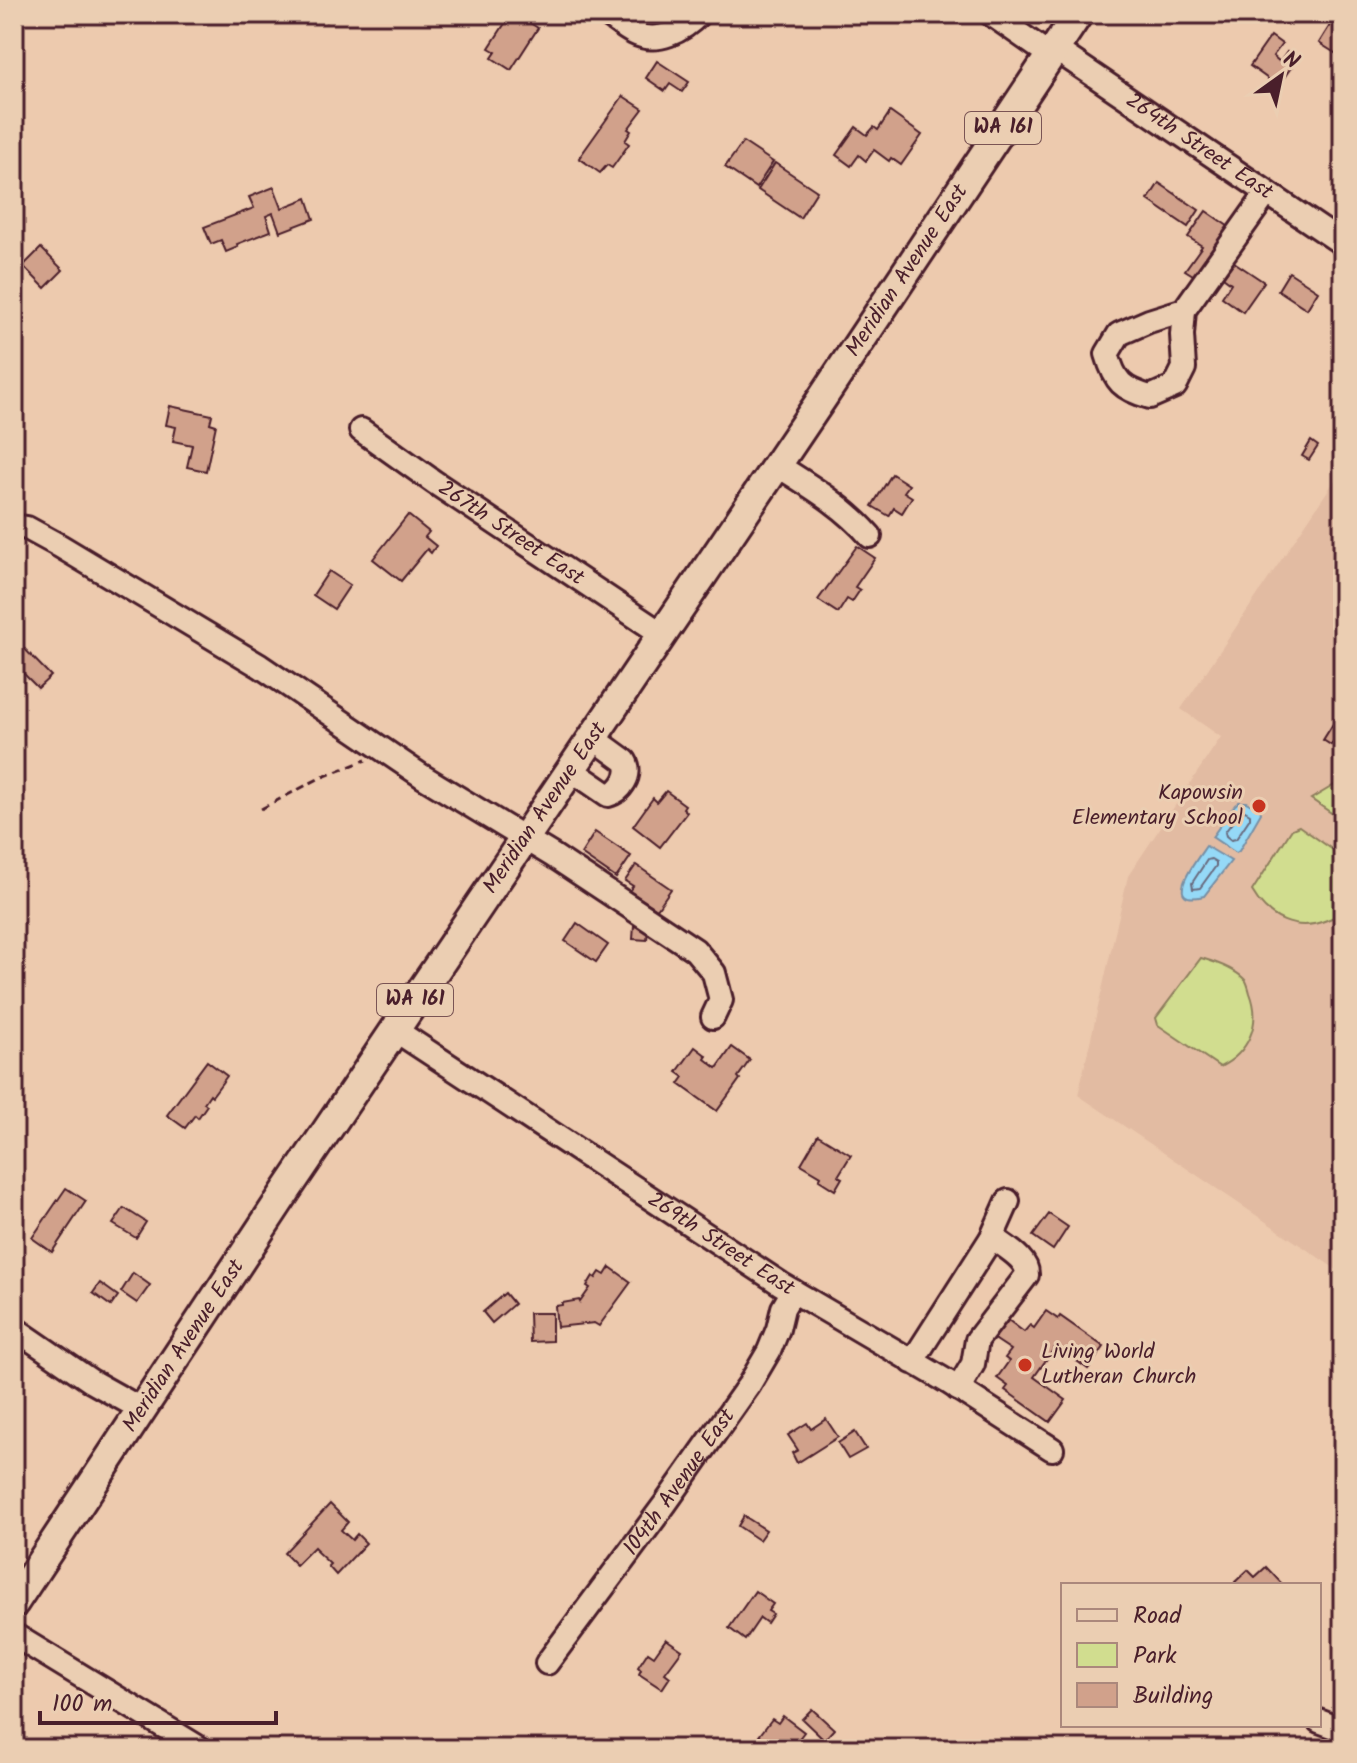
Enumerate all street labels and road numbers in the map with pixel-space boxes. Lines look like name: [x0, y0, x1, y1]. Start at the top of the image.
street label: 264th Street East: [1118, 84, 1281, 210]
road number: WA 161: [965, 112, 1041, 144]
street label: Meridian Avenue East: [837, 177, 978, 364]
street label: 267th Street East: [430, 472, 592, 595]
street label: Meridian Avenue East: [474, 714, 616, 901]
road number: WA 161: [377, 984, 453, 1016]
street label: 269th Street East: [640, 1183, 802, 1306]
street label: Meridian Avenue East: [114, 1252, 254, 1440]
street label: 104th Avenue East: [615, 1401, 745, 1563]

